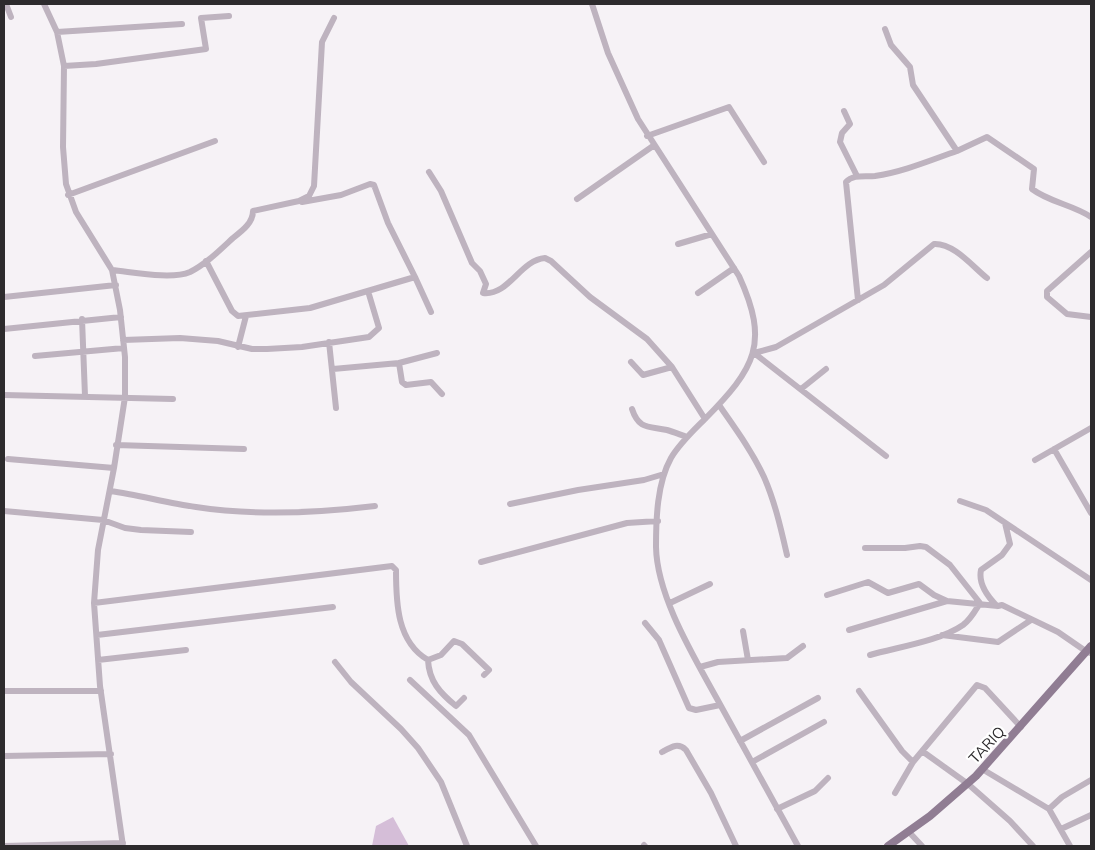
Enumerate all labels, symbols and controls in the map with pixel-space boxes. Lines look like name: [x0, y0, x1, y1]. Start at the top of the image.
street label: TARIQ: [965, 722, 1009, 768]

